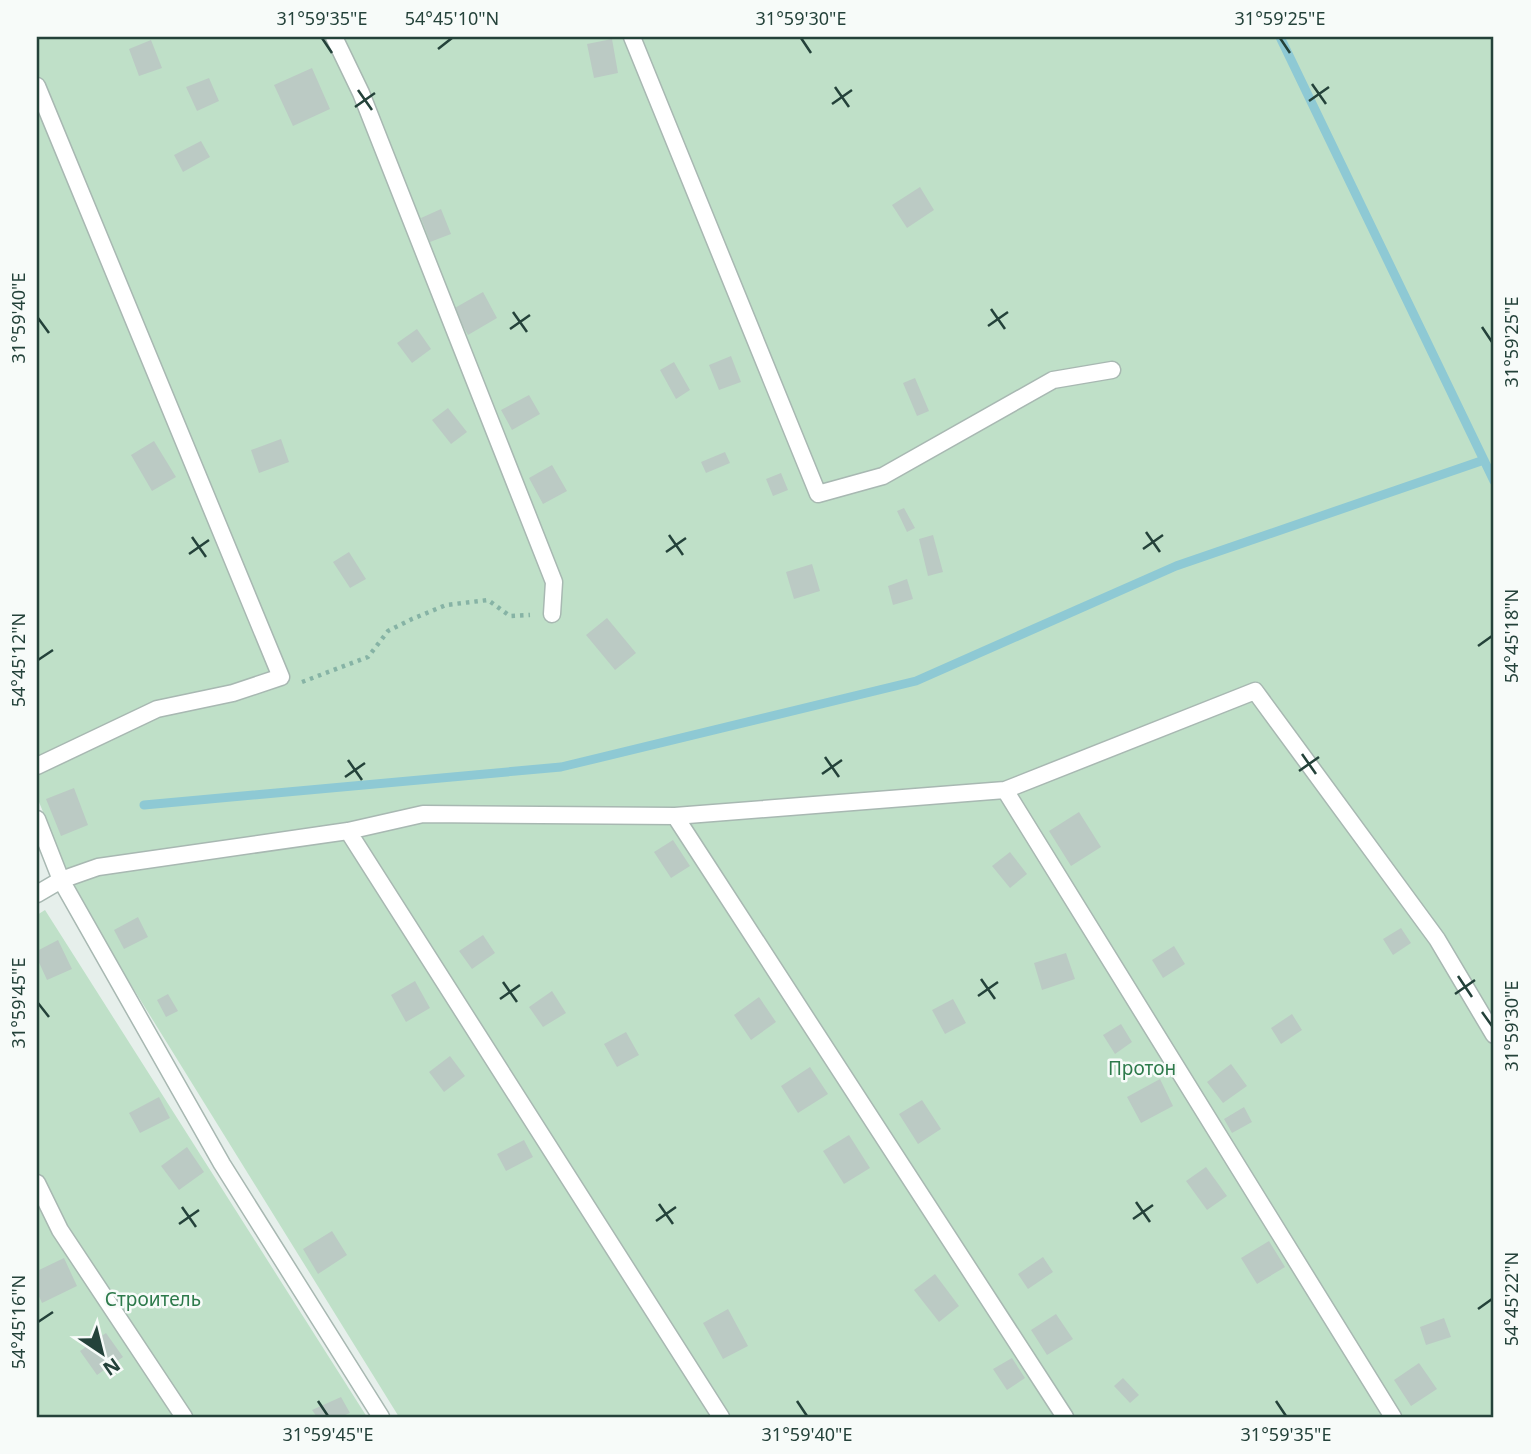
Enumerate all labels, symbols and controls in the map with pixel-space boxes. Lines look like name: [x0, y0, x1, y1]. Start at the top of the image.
text: 31°59'35"E: [277, 6, 367, 30]
text: 54°45'10"N: [405, 6, 499, 30]
text: 31°59'30"E: [756, 6, 846, 30]
text: 31°59'25"E: [1235, 6, 1325, 30]
text: 31°59'40"E: [6, 273, 30, 363]
text: 31°59'25"E: [1499, 297, 1523, 387]
text: 54°45'18"N: [1499, 589, 1523, 683]
text: 54°45'12"N: [6, 613, 30, 707]
text: 31°59'45"E: [6, 958, 30, 1048]
text: 31°59'30"E: [1499, 981, 1523, 1071]
park label: Протон: [1108, 1055, 1176, 1081]
text: 54°45'22"N: [1499, 1252, 1523, 1346]
text: 54°45'16"N: [6, 1275, 30, 1369]
park label: Строитель: [105, 1286, 201, 1312]
north arrow: [66, 1318, 136, 1388]
text: N: [98, 1352, 126, 1382]
text: 31°59'45"E: [283, 1422, 373, 1446]
text: 31°59'40"E: [762, 1422, 852, 1446]
text: 31°59'35"E: [1241, 1422, 1331, 1446]

